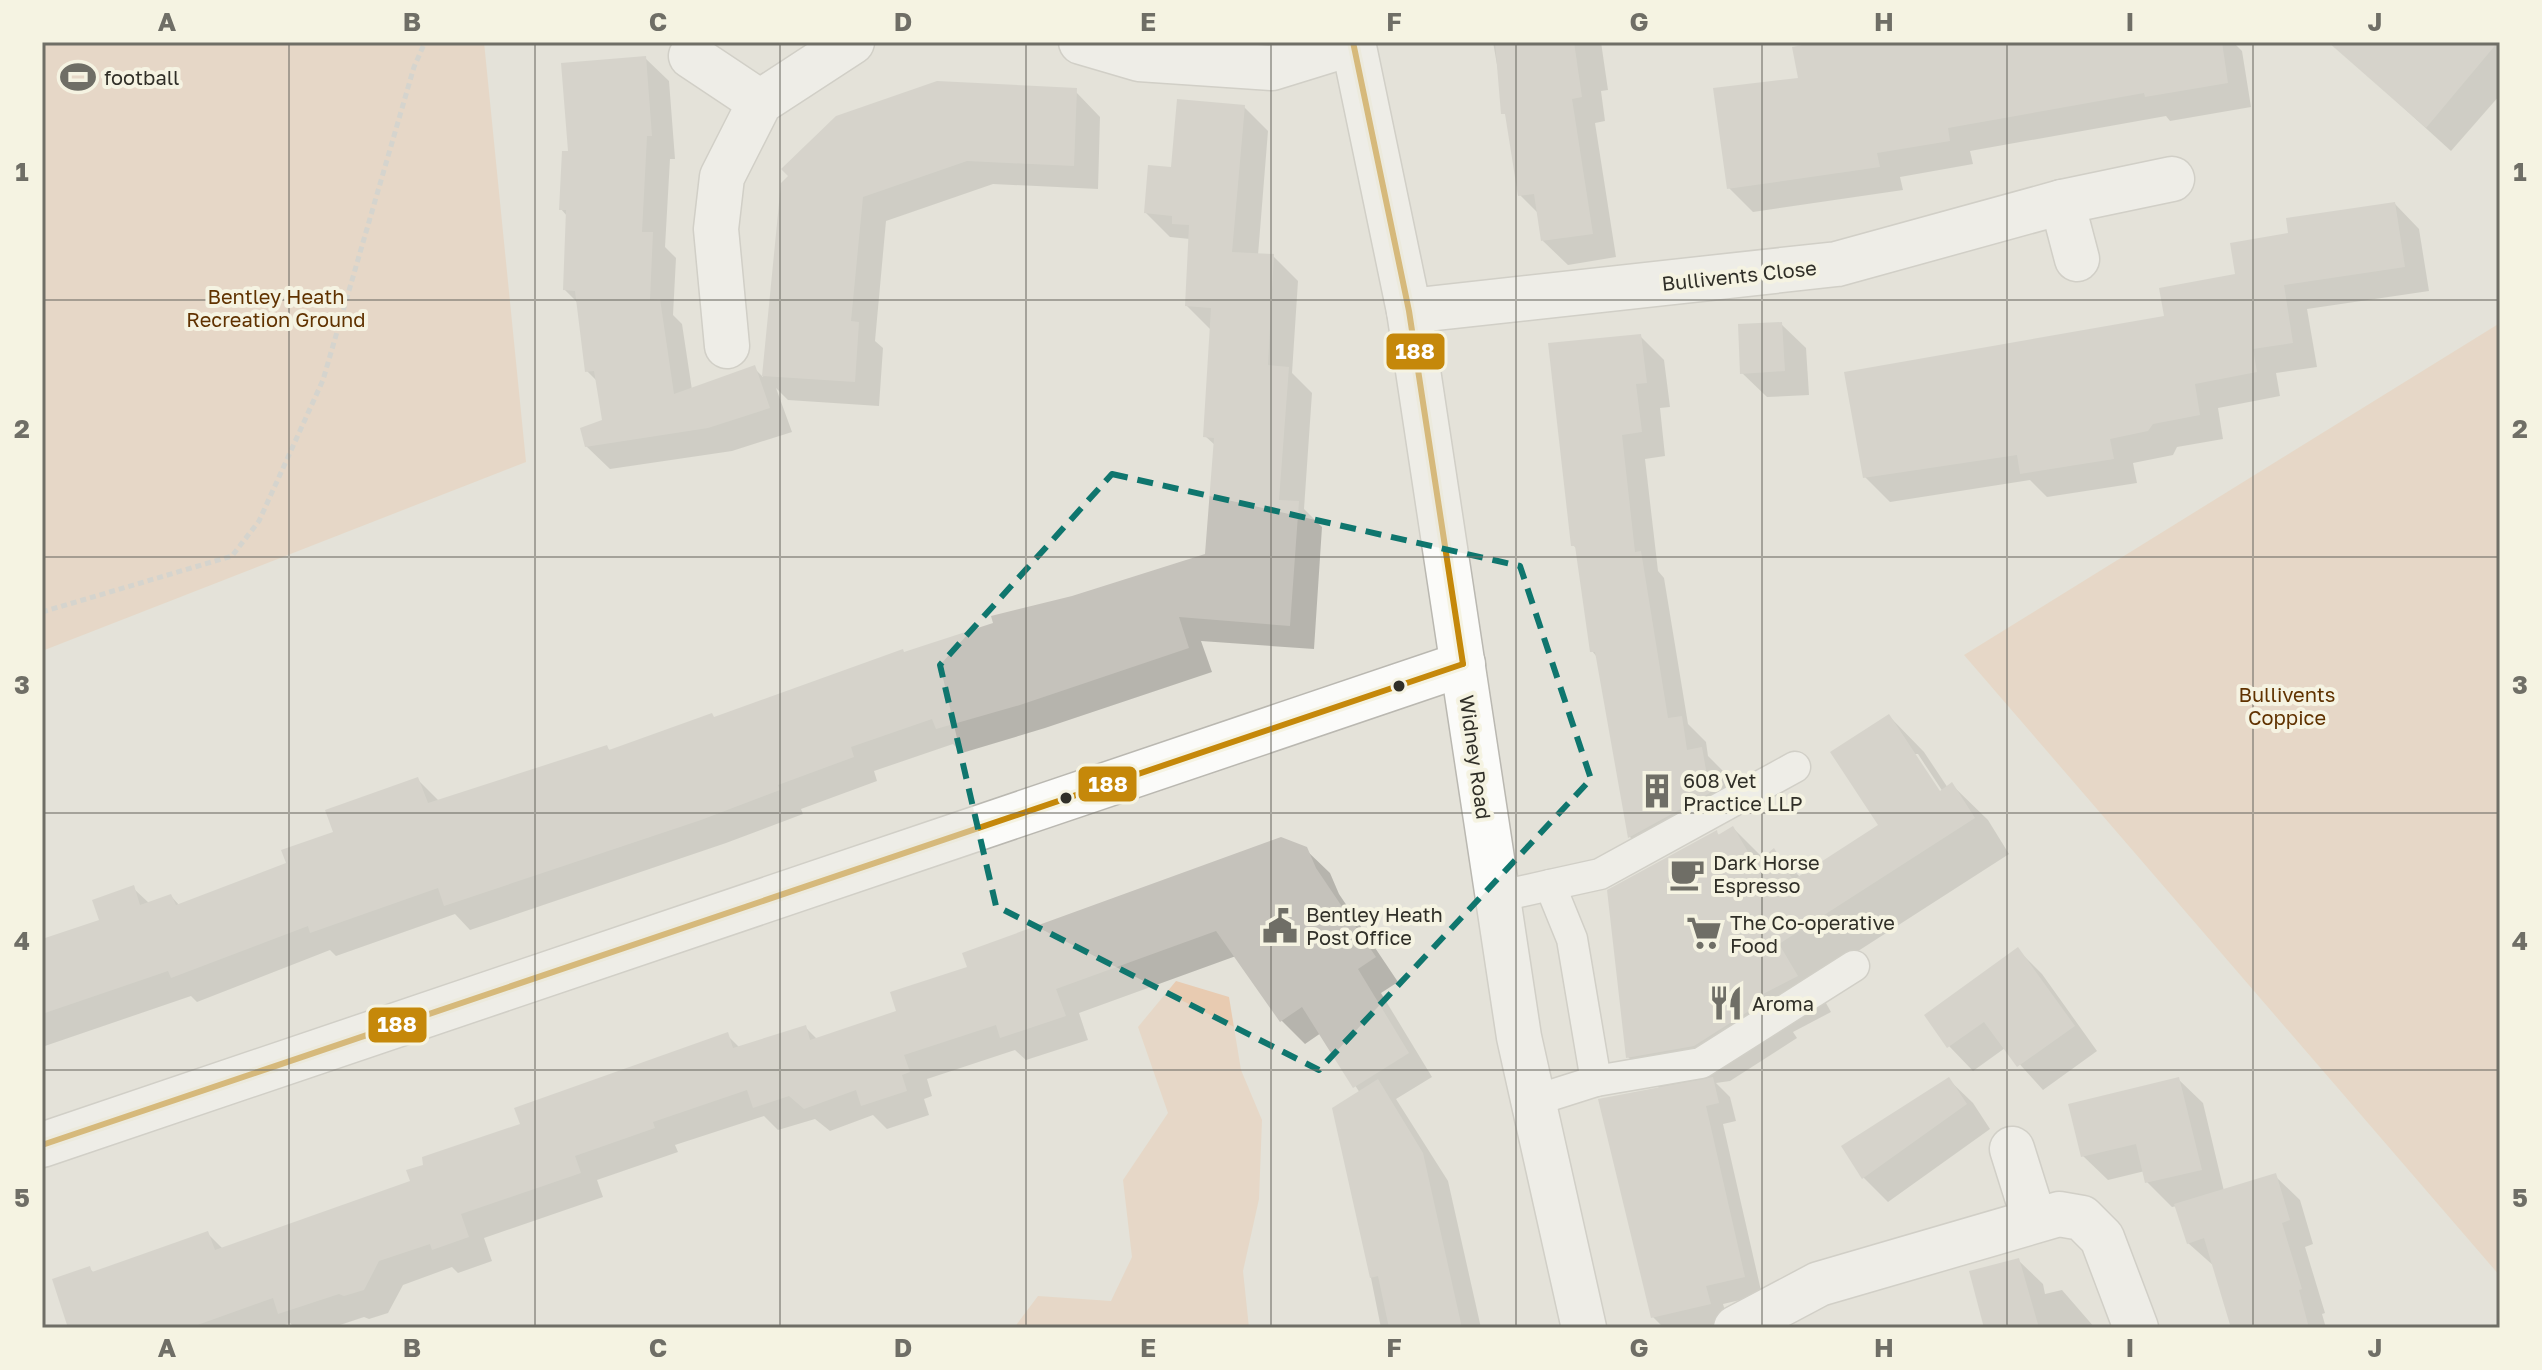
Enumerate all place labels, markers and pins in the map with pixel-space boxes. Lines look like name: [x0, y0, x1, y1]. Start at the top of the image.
sports icon: football: [59, 58, 97, 96]
place label: football: [104, 65, 180, 89]
unlabelled marker: [1391, 678, 1407, 694]
place label: 608 Vet Practice LLP: [1683, 768, 1803, 815]
building icon: 608 Vet Practice LLP: [1638, 772, 1676, 810]
unlabelled marker: [1058, 790, 1074, 806]
place label: Dark Horse Espresso: [1713, 850, 1820, 897]
cafe icon: Dark Horse Espresso: [1668, 855, 1706, 893]
place label: Bentley Heath Post Office: [1306, 902, 1443, 949]
public building icon: Bentley Heath Post Office: [1261, 907, 1299, 945]
place label: The Co-operative Food: [1730, 910, 1895, 957]
supermarket icon: The Co-operative Food: [1685, 914, 1723, 952]
restaurant icon: Aroma: [1707, 984, 1745, 1022]
place label: Aroma: [1752, 991, 1814, 1015]

